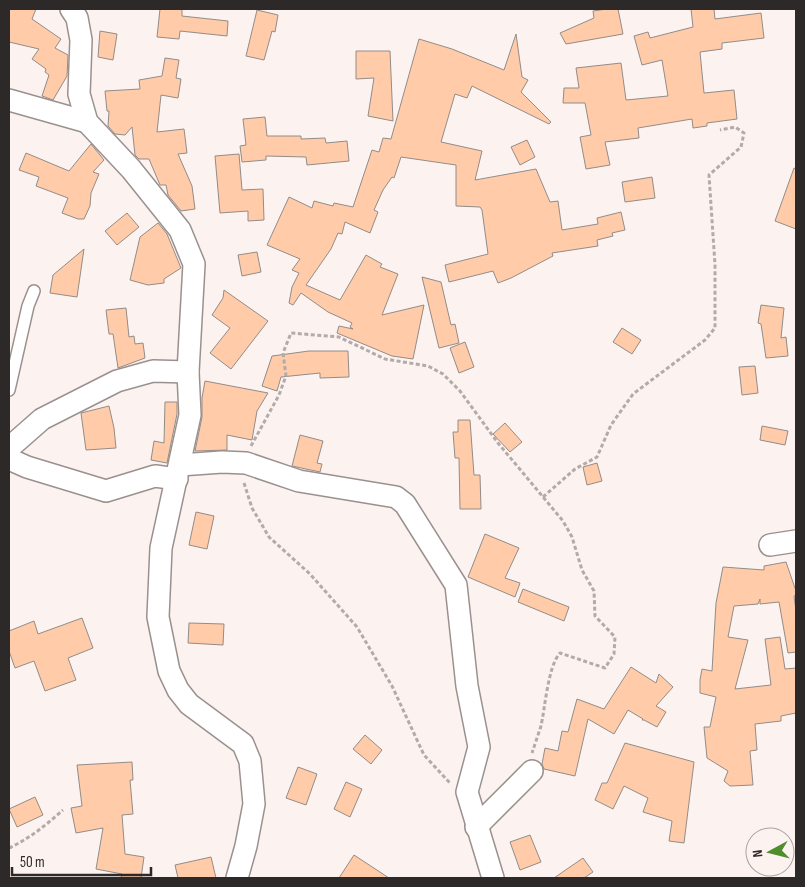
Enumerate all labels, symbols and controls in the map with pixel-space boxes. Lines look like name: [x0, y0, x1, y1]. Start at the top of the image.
north arrow: [745, 827, 795, 877]
scale bar: [12, 844, 151, 876]
text: N: [749, 849, 766, 858]
text: 50 m: [20, 853, 45, 872]

